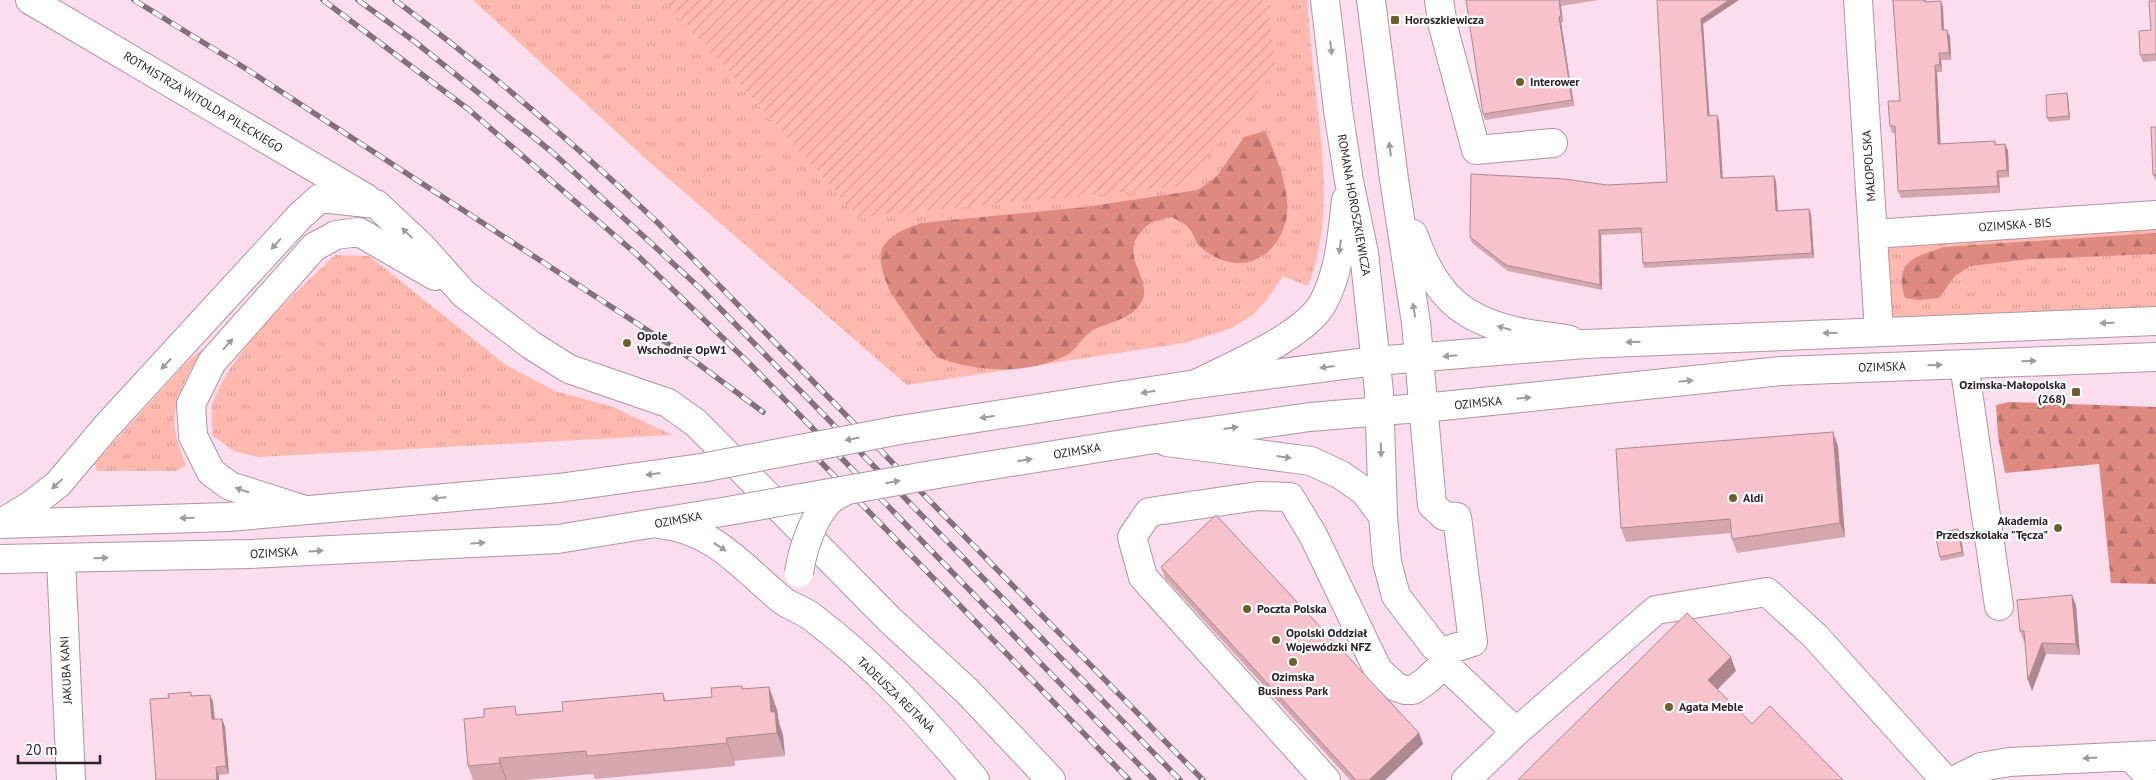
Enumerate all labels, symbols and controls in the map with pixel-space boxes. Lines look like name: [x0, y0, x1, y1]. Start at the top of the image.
place label: Horoszkiewicza: [1405, 12, 1484, 27]
marker: Horoszkiewicza: [1389, 14, 1401, 26]
one-way arrow: [1327, 41, 1335, 57]
street label: ROTMISTRZA WITOLDA PILECKIEGO: [121, 48, 286, 155]
place label: Interower: [1530, 74, 1580, 89]
marker: Interower: [1514, 76, 1526, 88]
street label: MAŁOPOLSKA: [1859, 130, 1878, 202]
street label: ROMANA HOROSZKIEWICZA: [1335, 133, 1374, 277]
one-way arrow: [1386, 141, 1394, 157]
street label: OZIMSKA - BIS: [1978, 214, 2052, 235]
one-way arrow: [401, 227, 413, 239]
one-way arrow: [270, 237, 282, 249]
one-way arrow: [1336, 239, 1344, 255]
one-way arrow: [1410, 301, 1418, 317]
one-way arrow: [2099, 319, 2115, 327]
one-way arrow: [1496, 323, 1511, 331]
place label: Opole Wschodnie OpW1: [637, 328, 727, 357]
one-way arrow: [1822, 330, 1838, 338]
marker: Opole Wschodnie OpW1: [621, 337, 633, 349]
one-way arrow: [1625, 338, 1641, 346]
one-way arrow: [222, 339, 234, 351]
one-way arrow: [1441, 352, 1457, 360]
one-way arrow: [2021, 357, 2037, 365]
one-way arrow: [161, 358, 172, 370]
street label: OZIMSKA: [1858, 358, 1906, 375]
one-way arrow: [1927, 361, 1943, 369]
one-way arrow: [1319, 363, 1335, 371]
one-way arrow: [1678, 377, 1694, 385]
place label: Ozimska-Małopolska (268): [1959, 377, 2066, 406]
marker: Ozimska-Małopolska (268): [2070, 386, 2082, 398]
one-way arrow: [1140, 388, 1156, 396]
street label: OZIMSKA: [1453, 393, 1502, 412]
one-way arrow: [1517, 394, 1533, 402]
one-way arrow: [979, 413, 995, 421]
one-way arrow: [1224, 424, 1240, 432]
one-way arrow: [844, 436, 860, 444]
street label: OZIMSKA: [1052, 439, 1102, 462]
one-way arrow: [1377, 442, 1385, 458]
one-way arrow: [1276, 453, 1292, 461]
one-way arrow: [1018, 455, 1034, 463]
one-way arrow: [645, 471, 661, 479]
one-way arrow: [52, 478, 64, 490]
one-way arrow: [886, 478, 902, 486]
one-way arrow: [235, 486, 250, 494]
place label: Aldi: [1743, 490, 1763, 505]
marker: Aldi: [1727, 492, 1739, 504]
one-way arrow: [431, 494, 447, 502]
street label: OZIMSKA: [653, 508, 703, 531]
place label: Akademia Przedszkolaka "Tęcza": [1936, 513, 2048, 542]
one-way arrow: [179, 514, 195, 522]
marker: Akademia Przedszkolaka "Tęcza": [2052, 522, 2064, 534]
one-way arrow: [471, 538, 487, 546]
one-way arrow: [713, 542, 727, 551]
street label: OZIMSKA: [250, 544, 298, 561]
one-way arrow: [308, 546, 324, 554]
one-way arrow: [93, 554, 109, 562]
place label: Poczta Polska: [1257, 601, 1327, 616]
marker: Poczta Polska: [1241, 603, 1253, 615]
place label: Opolski Oddział Wojewódzki NFZ: [1286, 625, 1371, 654]
marker: Opolski Oddział Wojewódzki NFZ: [1270, 634, 1282, 646]
street label: JAKUBA KANI: [56, 636, 75, 705]
street label: TADEUSZA REJTANA: [854, 654, 938, 736]
marker: Ozimska Business Park: [1287, 656, 1299, 668]
place label: Ozimska Business Park: [1258, 669, 1328, 698]
place label: Agata Meble: [1679, 699, 1743, 714]
marker: Agata Meble: [1663, 701, 1675, 713]
scale bar: [18, 732, 100, 764]
text: 20 m: [25, 740, 58, 759]
one-way arrow: [2082, 755, 2098, 763]

